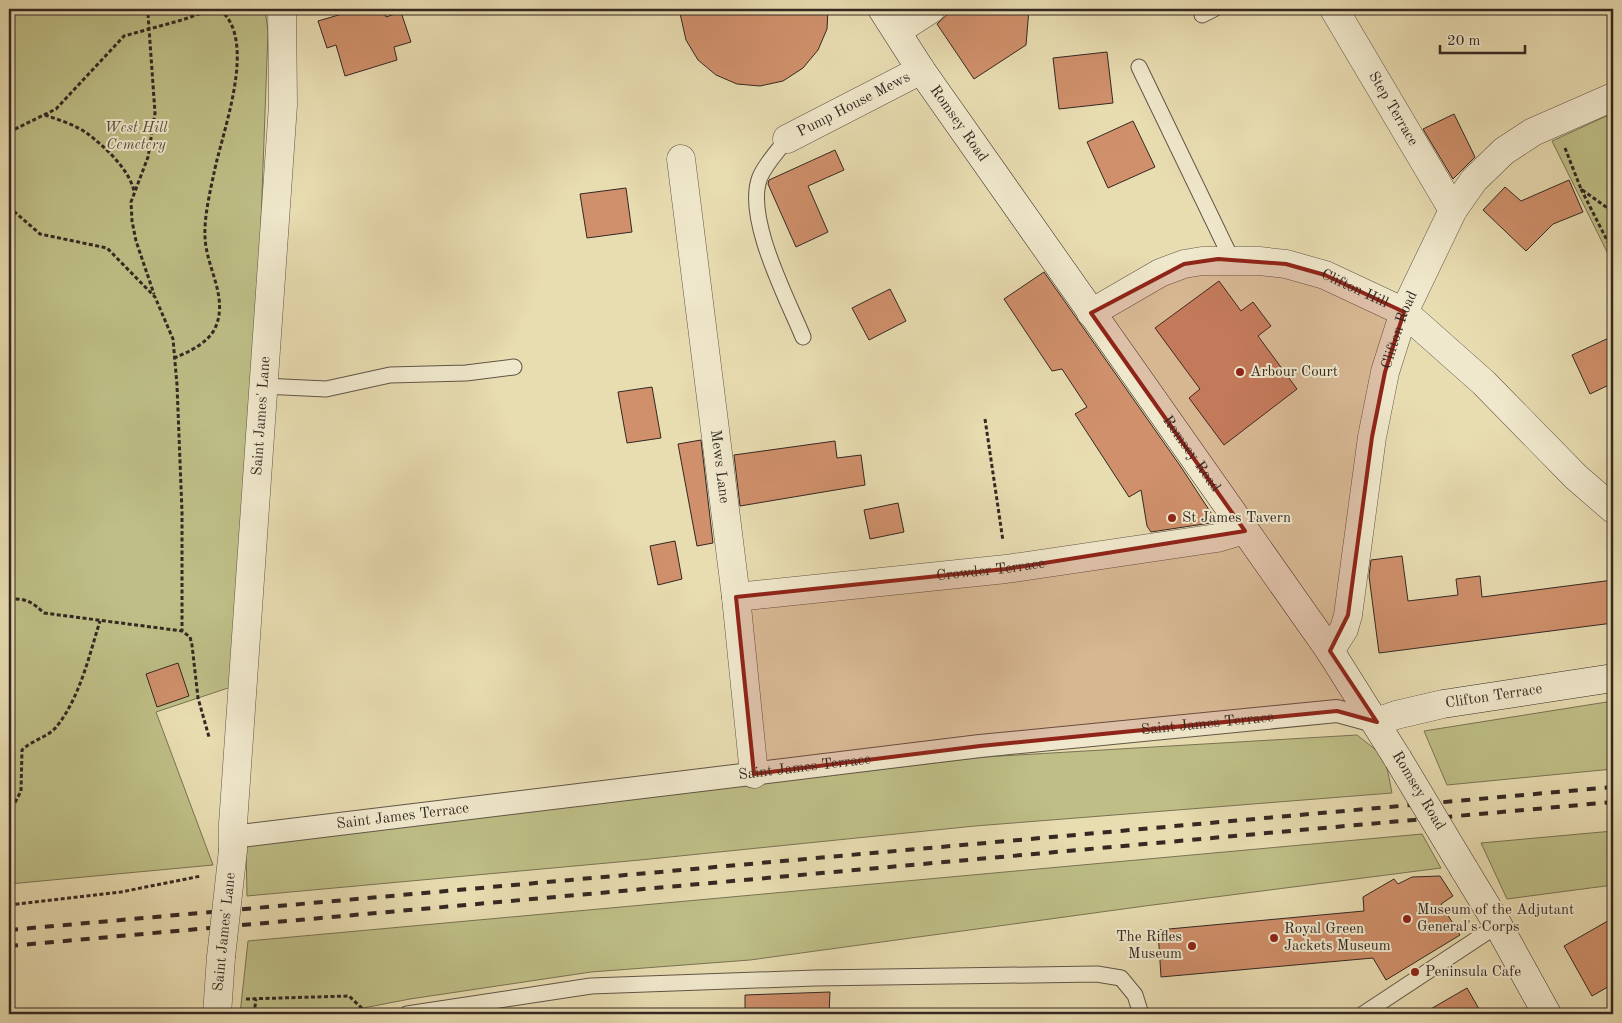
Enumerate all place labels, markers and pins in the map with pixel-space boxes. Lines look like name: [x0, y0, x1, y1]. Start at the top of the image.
place label: Arbour Court: [1250, 365, 1338, 380]
marker: Arbour Court: [1234, 366, 1246, 378]
place label: St James Tavern: [1182, 511, 1291, 526]
marker: St James Tavern: [1166, 512, 1178, 524]
place label: Museum of the Adjutant General's Corps: [1417, 903, 1574, 935]
marker: Museum of the Adjutant General's Corps: [1401, 913, 1413, 925]
place label: Royal Green Jackets Museum: [1284, 922, 1391, 954]
place label: The Rifles Museum: [1116, 930, 1182, 962]
marker: Royal Green Jackets Museum: [1268, 932, 1280, 944]
marker: The Rifles Museum: [1186, 940, 1198, 952]
place label: Peninsula Cafe: [1425, 965, 1521, 980]
marker: Peninsula Cafe: [1409, 966, 1421, 978]

